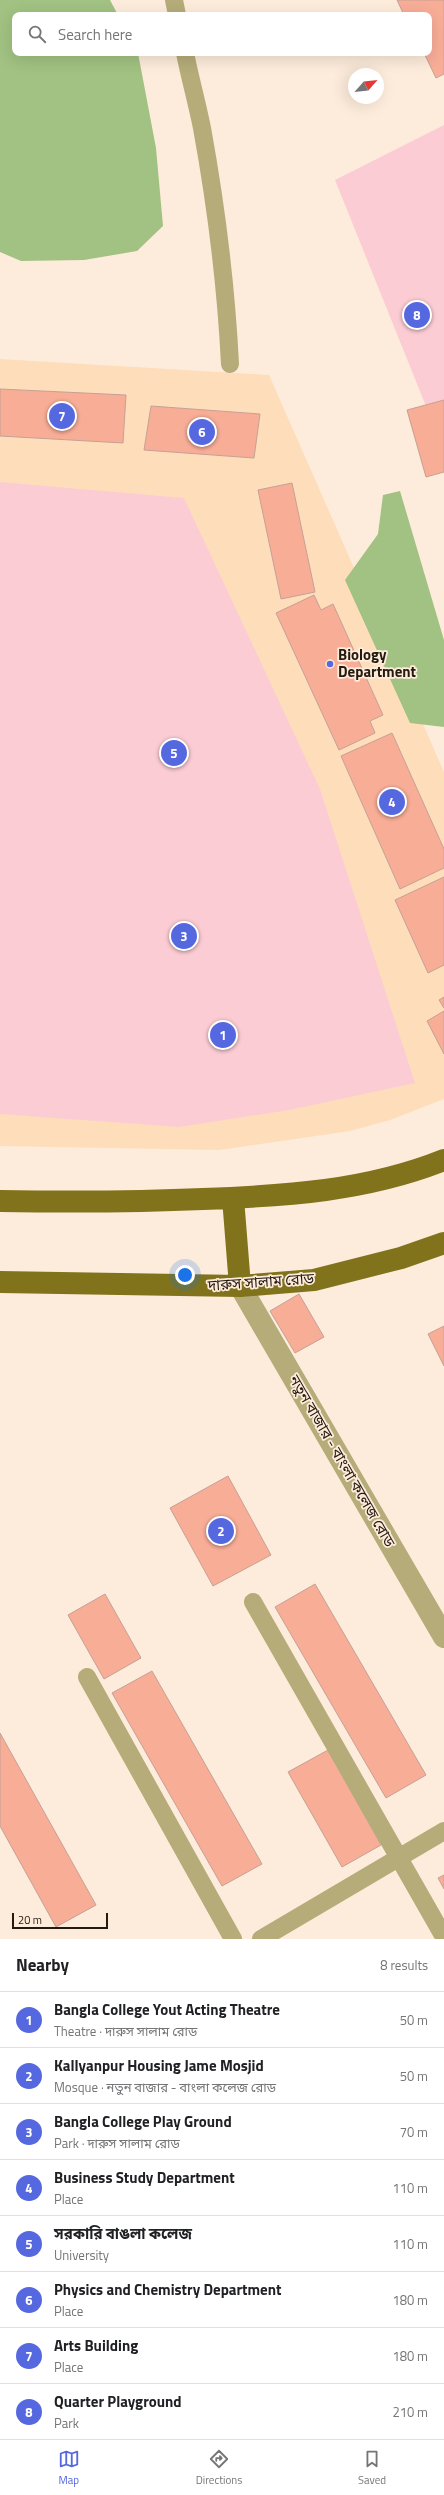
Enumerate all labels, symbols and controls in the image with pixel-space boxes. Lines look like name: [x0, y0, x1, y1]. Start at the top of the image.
search box: [12, 12, 432, 56]
icon: search: [26, 23, 48, 45]
text: Search here: [58, 23, 132, 46]
north arrow: [348, 68, 384, 104]
pin: 8: [404, 300, 430, 330]
pin: 7: [49, 401, 75, 431]
pin: 6: [189, 417, 215, 447]
place label: Biology Department: [338, 643, 417, 683]
marker: Biology Department: [325, 659, 335, 669]
pin: 5: [161, 738, 187, 768]
pin: 4: [379, 787, 405, 817]
pin: 3: [171, 921, 197, 951]
pin: 1: [210, 1020, 236, 1050]
your location: [175, 1265, 195, 1285]
street label: দারুস সালাম রোড: [206, 1266, 315, 1297]
street label: নতুন বাজার - বাংলা কলেজ রোড: [283, 1370, 401, 1551]
pin: 2: [208, 1516, 234, 1546]
scale bar: [12, 1911, 108, 1930]
text: 20 m: [18, 1912, 42, 1928]
text: Nearby: [16, 1952, 69, 1978]
text: 8 results: [380, 1955, 428, 1975]
text: Bangla College Yout Acting Theatre: [54, 1998, 280, 2021]
text: 1: [25, 2010, 33, 2030]
text: 50 m: [400, 2010, 428, 2030]
text: Theatre · দারুস সালাম রোড: [54, 2021, 197, 2041]
text: Kallyanpur Housing Jame Mosjid: [54, 2054, 264, 2077]
text: 2: [25, 2066, 33, 2086]
text: 50 m: [400, 2066, 428, 2086]
text: Mosque · নতুন বাজার - বাংলা কলেজ রোড: [54, 2077, 276, 2097]
text: Bangla College Play Ground: [54, 2110, 232, 2133]
text: 3: [25, 2122, 33, 2142]
text: 70 m: [400, 2122, 428, 2142]
text: Park · দারুস সালাম রোড: [54, 2133, 180, 2153]
text: Business Study Department: [54, 2166, 235, 2189]
text: 4: [25, 2178, 33, 2198]
text: 110 m: [392, 2178, 428, 2198]
text: Place: [54, 2189, 83, 2209]
text: সরকারি বাঙলা কলেজ: [54, 2222, 192, 2245]
text: 5: [25, 2234, 33, 2254]
text: 110 m: [392, 2234, 428, 2254]
text: University: [54, 2245, 109, 2265]
text: Physics and Chemistry Department: [54, 2278, 282, 2301]
text: 6: [25, 2290, 33, 2310]
text: 180 m: [392, 2290, 428, 2310]
text: Place: [54, 2301, 83, 2321]
text: Arts Building: [54, 2334, 138, 2357]
text: 7: [25, 2346, 33, 2366]
text: 180 m: [392, 2346, 428, 2366]
text: Place: [54, 2357, 83, 2377]
text: Quarter Playground: [54, 2390, 182, 2413]
text: 8: [25, 2402, 33, 2422]
text: 210 m: [392, 2402, 428, 2422]
text: Park: [54, 2413, 79, 2433]
tab: Map: [58, 2448, 80, 2488]
tab: Directions: [196, 2448, 242, 2488]
tab: Saved: [358, 2448, 386, 2488]

